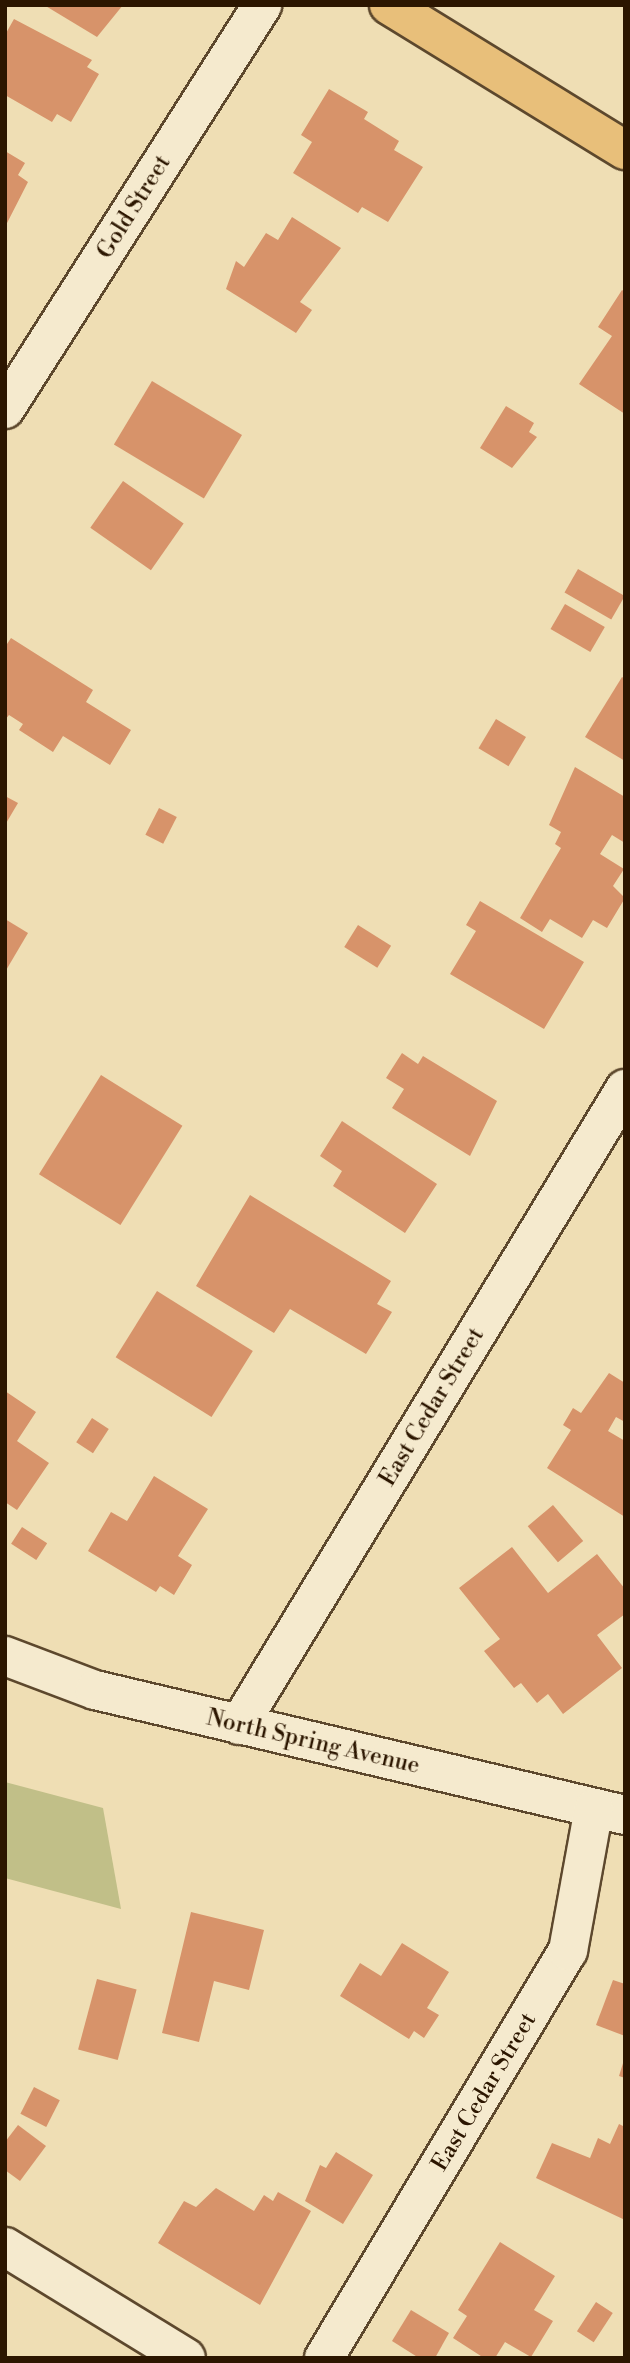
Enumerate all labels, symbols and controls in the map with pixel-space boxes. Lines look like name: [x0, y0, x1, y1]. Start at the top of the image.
street label: Gold Street: [91, 150, 177, 264]
street label: East Cedar Street: [374, 1323, 490, 1491]
street label: North Spring Avenue: [204, 1704, 422, 1780]
street label: East Cedar Street: [426, 2008, 542, 2176]

